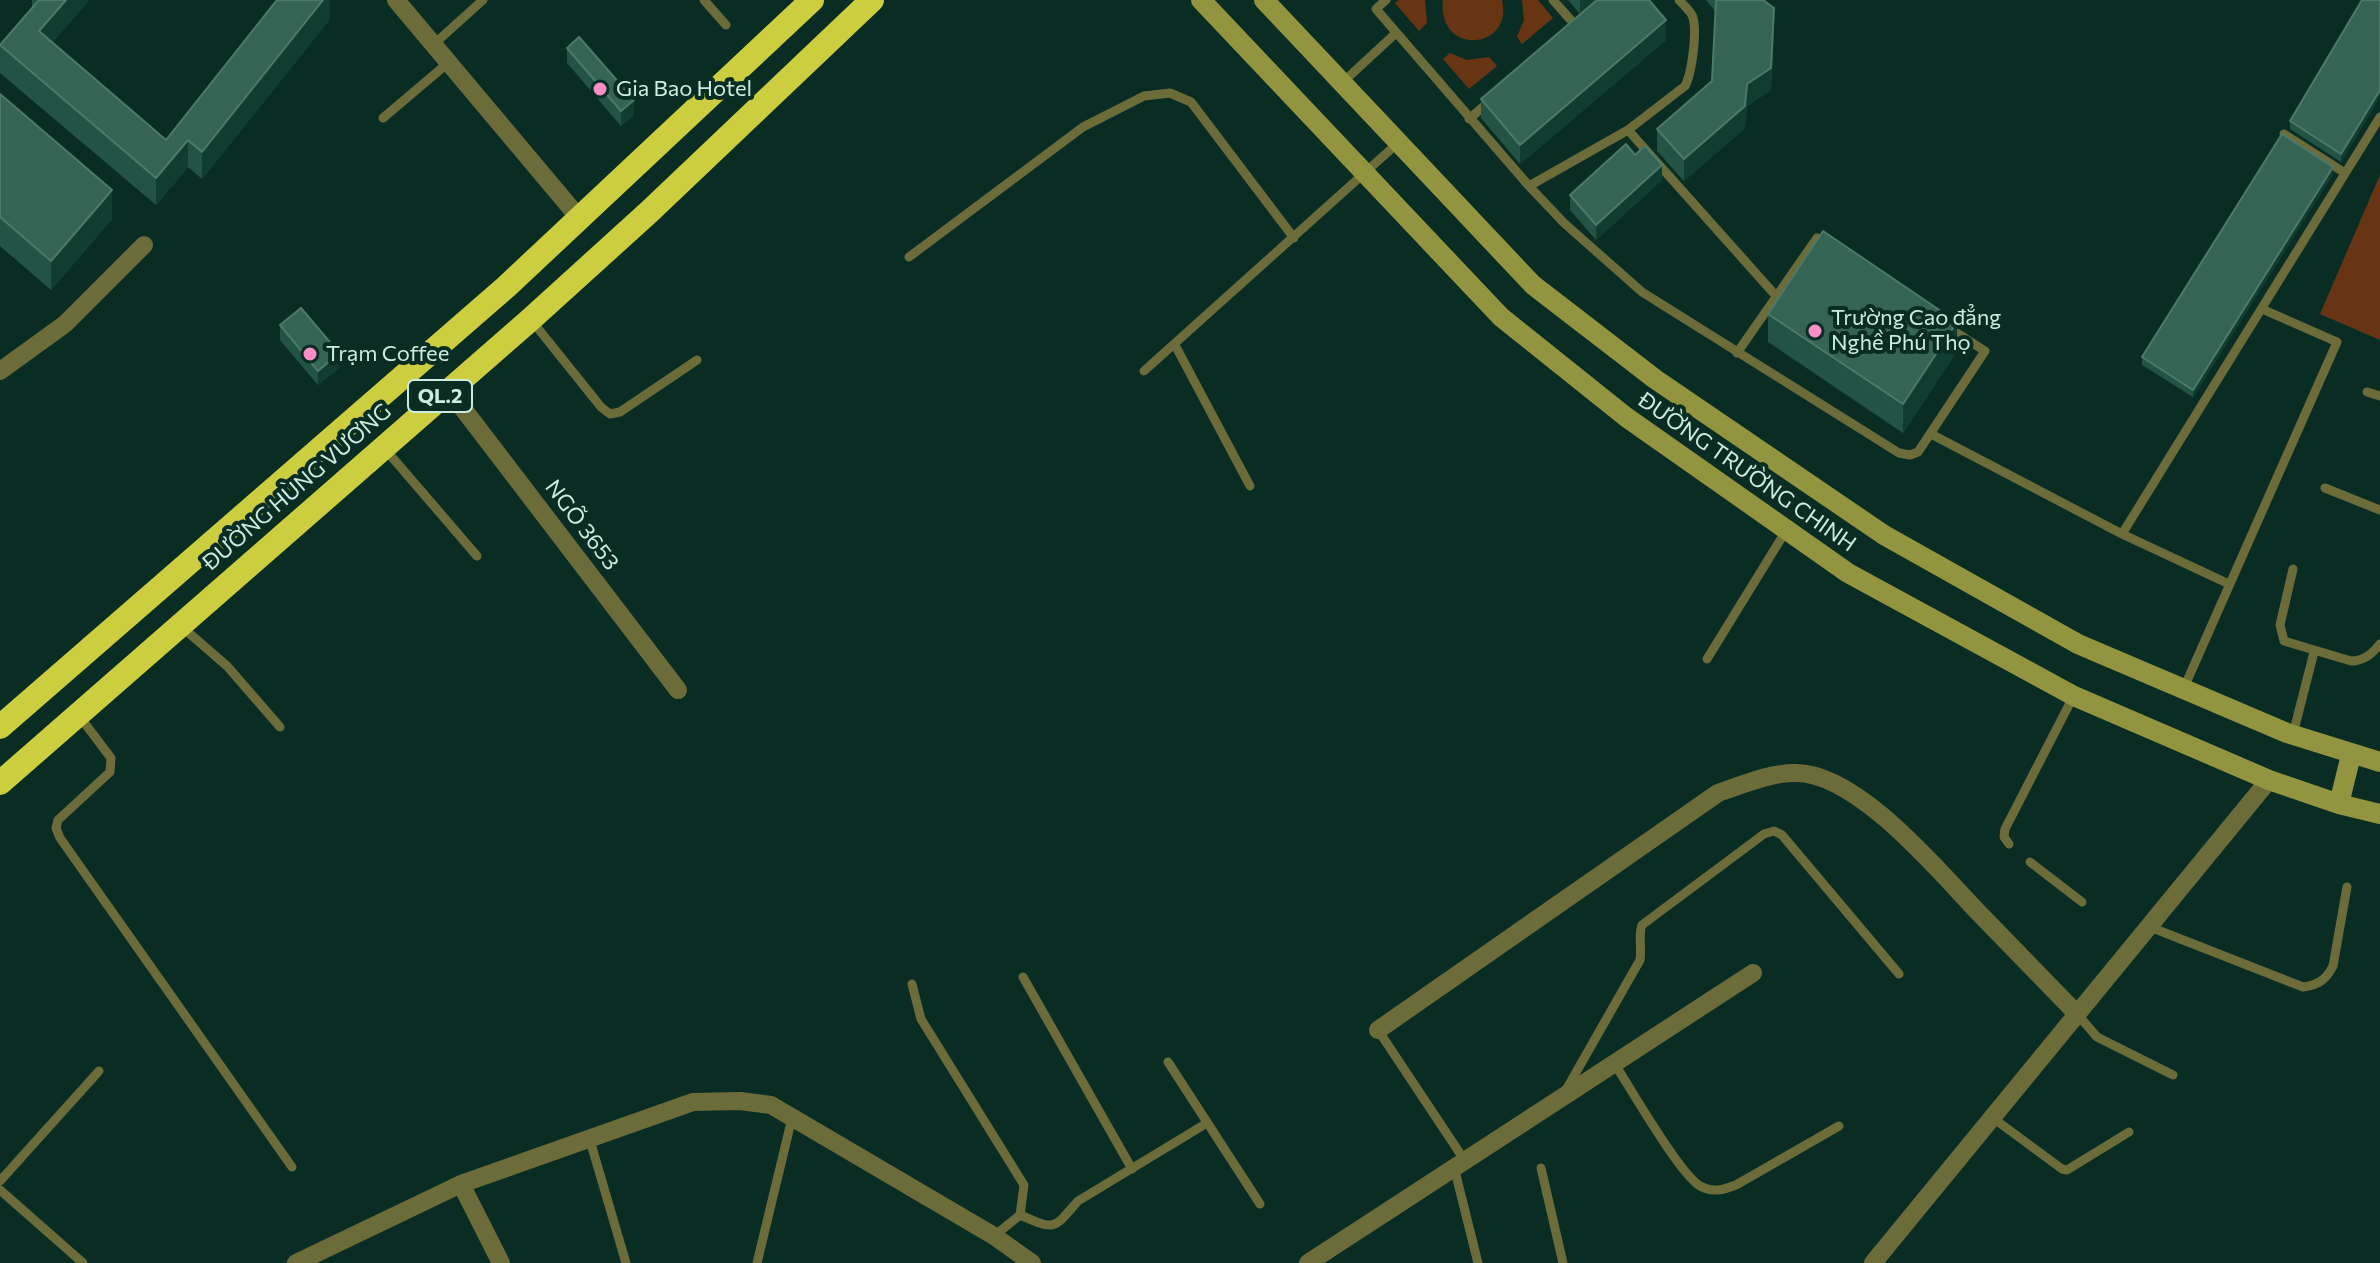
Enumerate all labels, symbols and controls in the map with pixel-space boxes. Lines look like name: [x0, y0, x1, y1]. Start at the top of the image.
place label: Gia Bao Hotel: [616, 76, 752, 102]
marker: Gia Bao Hotel: [591, 80, 609, 98]
place label: Trường Cao đẳng Nghề Phú Thọ: [1831, 305, 2001, 356]
marker: Trường Cao đẳng Nghề Phú Thọ: [1806, 322, 1824, 340]
place label: Trạm Coffee: [326, 341, 449, 367]
marker: Trạm Coffee: [301, 345, 319, 363]
road number: QL.2: [408, 380, 472, 412]
street label: ĐƯỜNG TRƯỜNG CHINH: [1633, 387, 1861, 557]
street label: ĐƯỜNG HÙNG VƯƠNG: [197, 398, 397, 576]
street label: NGÕ 3653: [540, 475, 624, 575]

